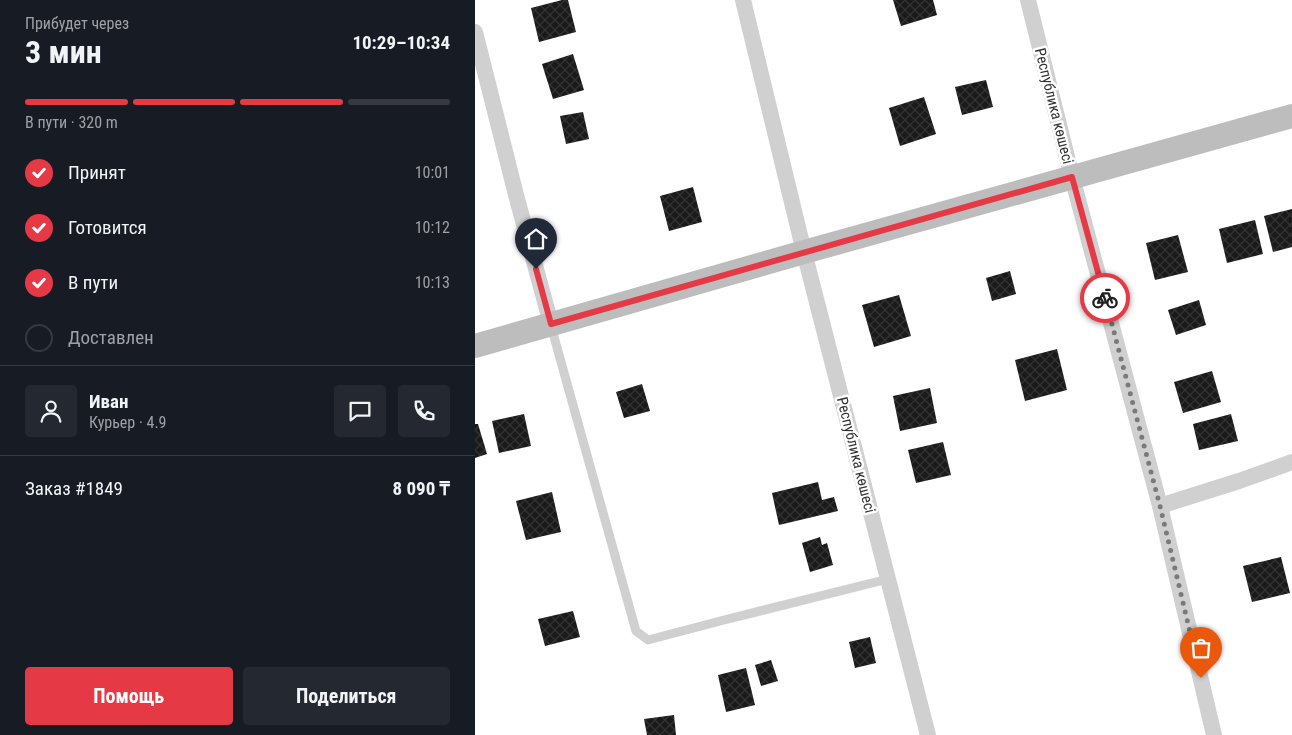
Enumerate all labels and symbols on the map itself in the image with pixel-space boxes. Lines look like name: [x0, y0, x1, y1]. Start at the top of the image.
street label: Республика көшесі: [1031, 46, 1077, 166]
pin: [515, 218, 557, 269]
courier: [1080, 273, 1130, 323]
street label: Республика көшесі: [833, 395, 879, 515]
pin: [1180, 627, 1222, 678]

